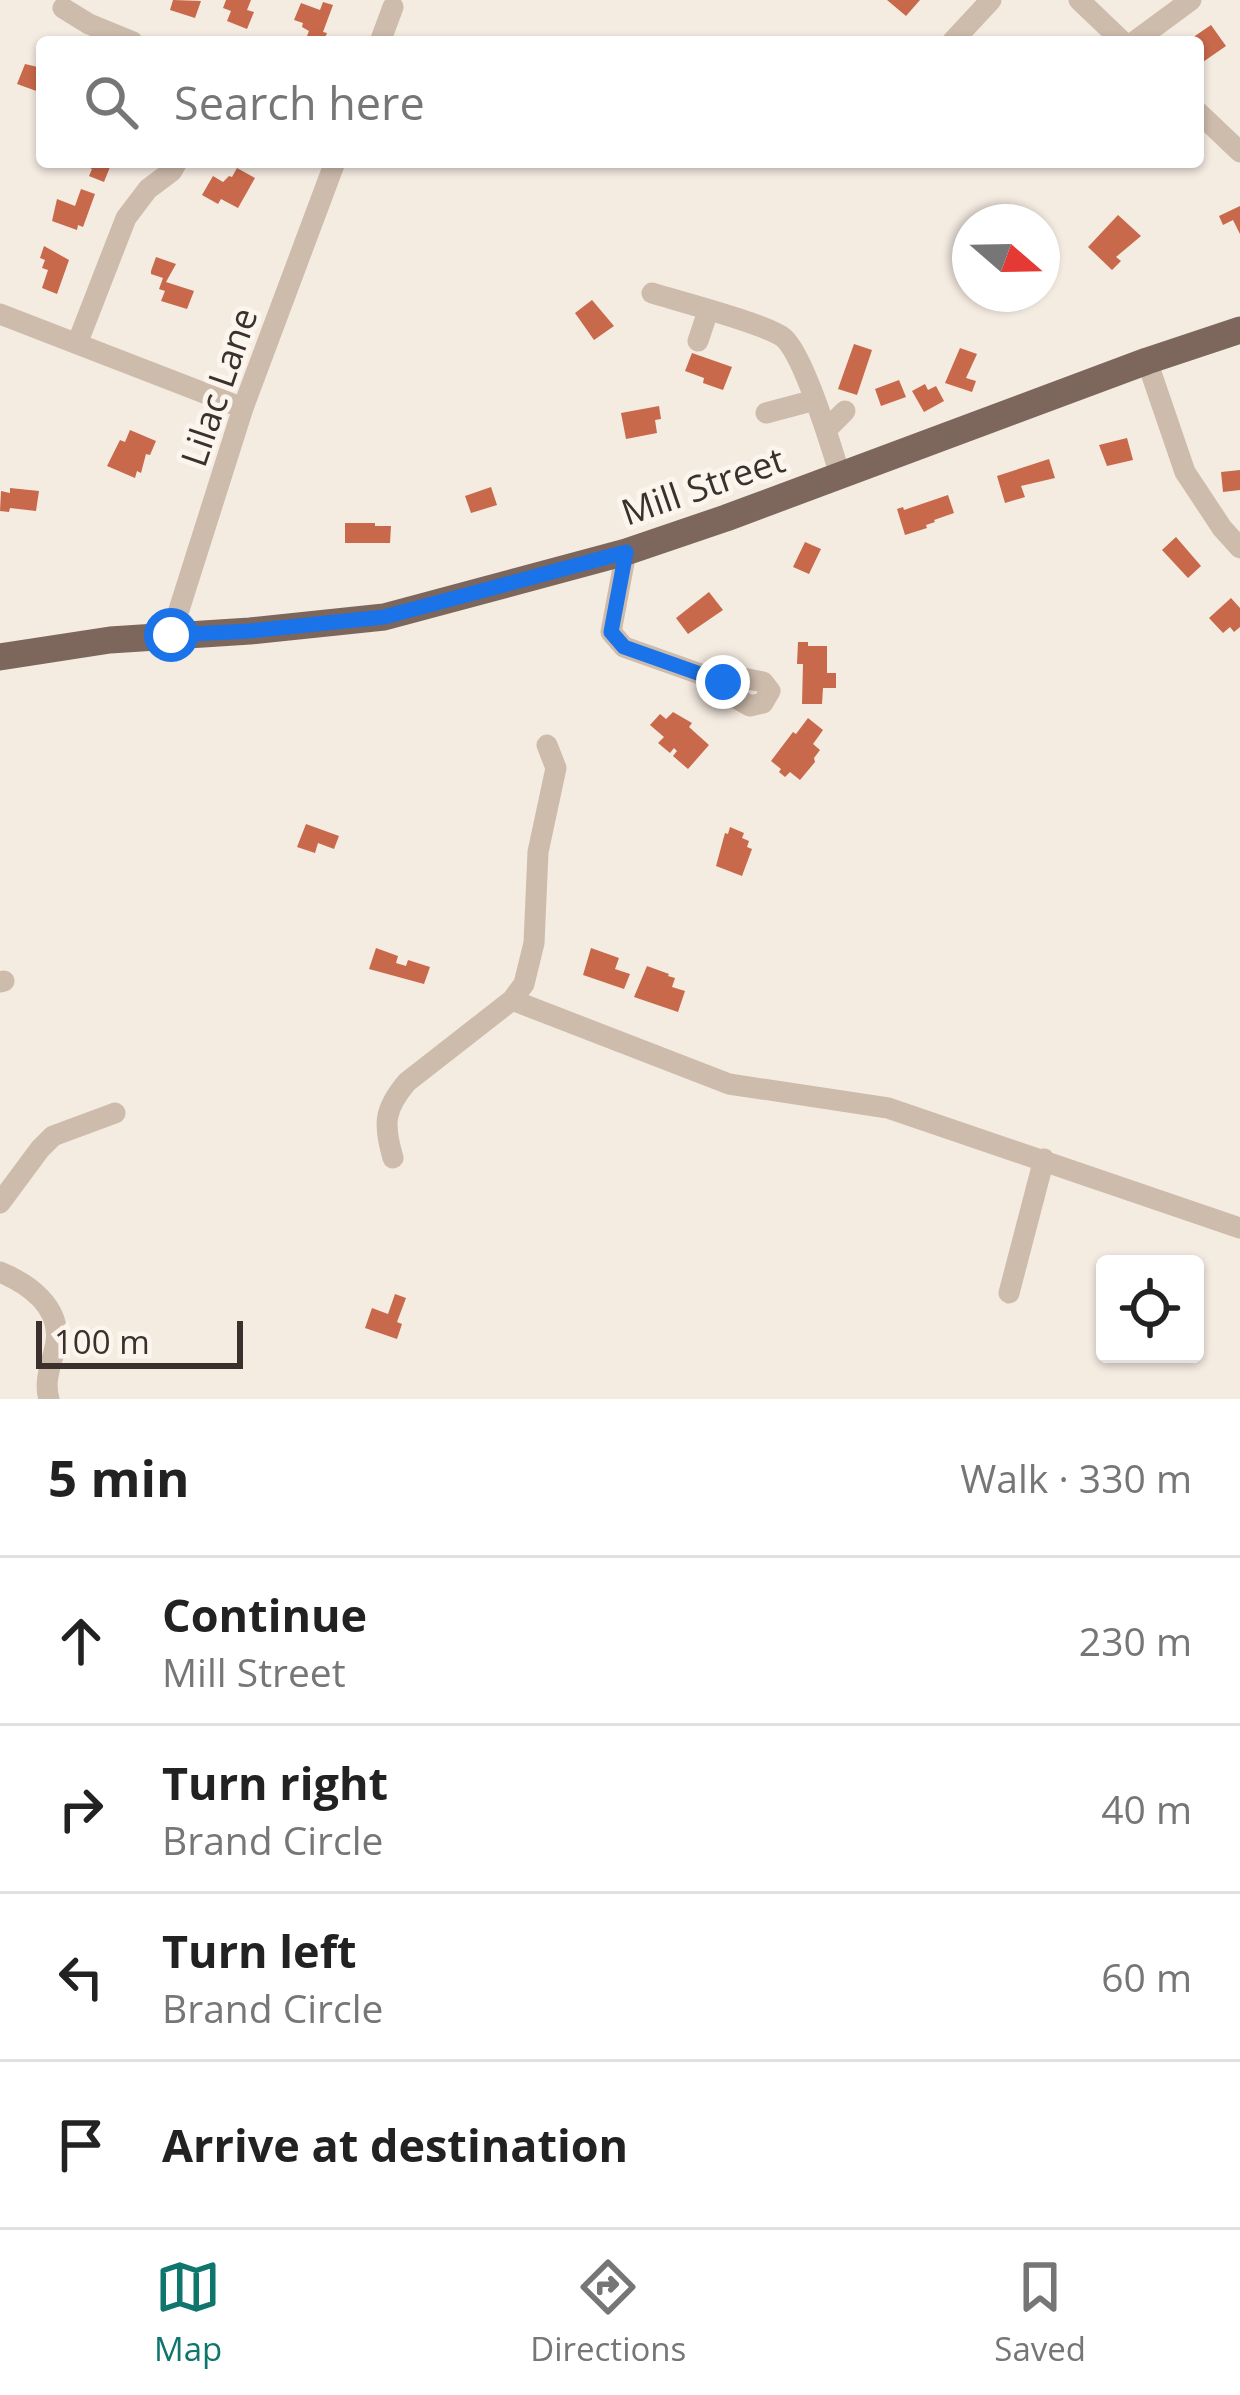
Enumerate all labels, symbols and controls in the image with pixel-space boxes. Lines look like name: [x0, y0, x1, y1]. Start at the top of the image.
search box: [36, 36, 1204, 168]
icon: search: [78, 69, 144, 135]
text: Search here: [174, 72, 425, 133]
north arrow: [952, 204, 1060, 312]
street label: Lilac Lane: [169, 301, 268, 473]
street label: Mill Street: [615, 435, 791, 536]
route start: [144, 608, 198, 662]
route end: [696, 655, 750, 709]
map controls: [1096, 1255, 1204, 1363]
button: locate: [1096, 1255, 1204, 1363]
scale bar: [36, 1315, 243, 1368]
text: 100 m: [54, 1319, 150, 1364]
text: 5 min: [48, 1442, 190, 1512]
text: Walk · 330 m: [960, 1451, 1192, 1504]
text: Continue: [162, 1584, 367, 1645]
icon: ahead: [48, 1608, 114, 1674]
text: 230 m: [1079, 1614, 1192, 1667]
text: Mill Street: [162, 1645, 346, 1698]
text: Turn right: [162, 1752, 388, 1813]
icon: right: [48, 1776, 114, 1842]
text: 40 m: [1101, 1782, 1192, 1835]
text: Brand Circle: [162, 1813, 384, 1866]
text: Turn left: [162, 1920, 357, 1981]
icon: left: [48, 1944, 114, 2010]
text: 60 m: [1101, 1950, 1192, 2003]
text: Brand Circle: [162, 1981, 384, 2034]
icon: arrive: [48, 2112, 114, 2178]
text: Arrive at destination: [162, 2114, 628, 2175]
tab: Map: [154, 2254, 222, 2371]
tab: Directions: [530, 2254, 686, 2371]
tab: Saved: [994, 2254, 1086, 2371]

